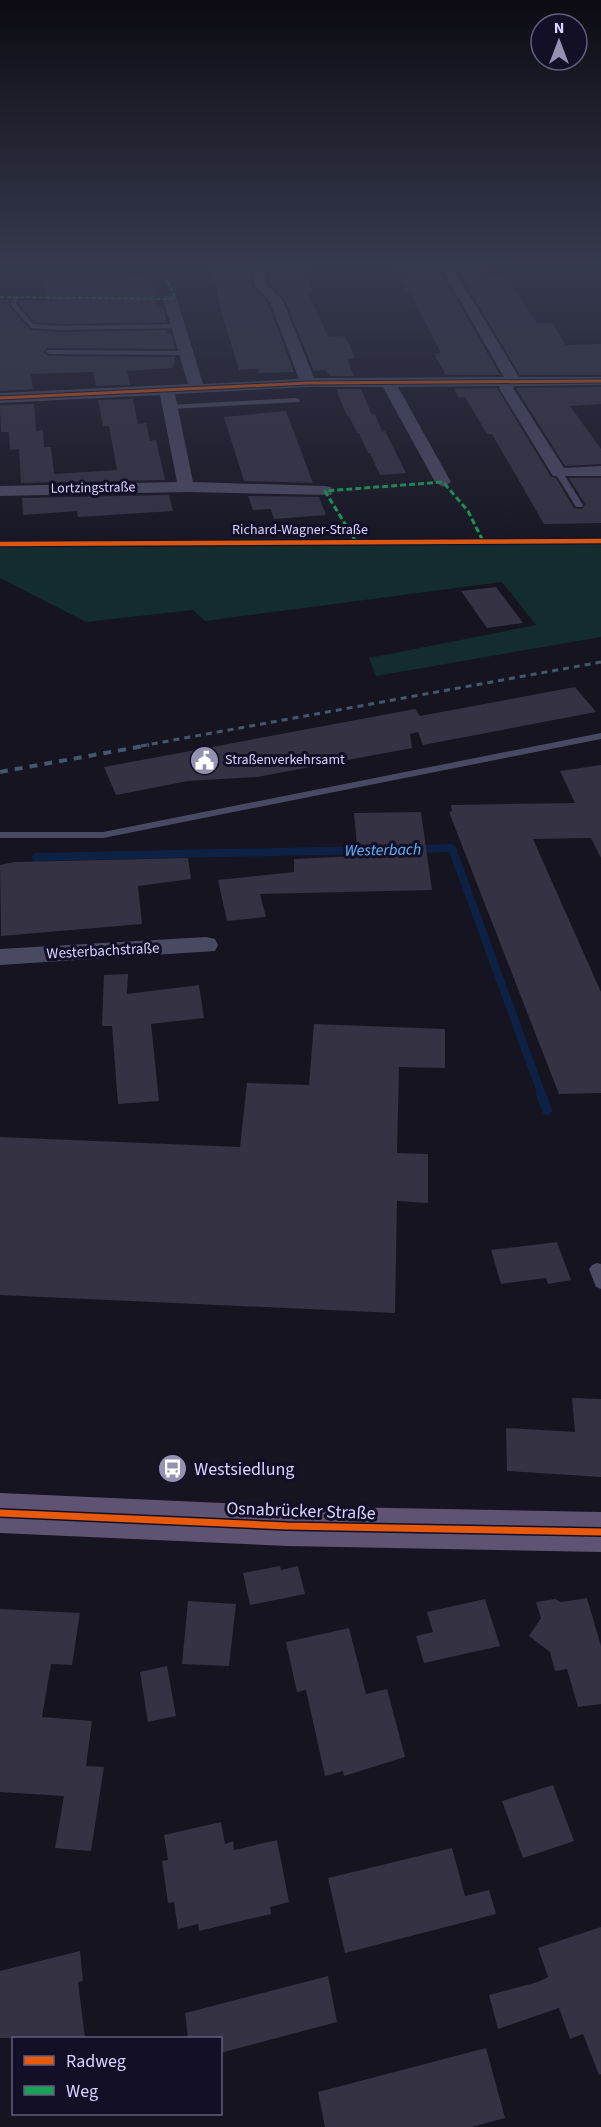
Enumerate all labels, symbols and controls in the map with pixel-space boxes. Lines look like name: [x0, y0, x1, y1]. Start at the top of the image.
north arrow: [529, 12, 589, 72]
text: N: [554, 17, 564, 39]
street label: Lortzingstraße: [50, 477, 136, 499]
street label: Richard-Wagner-Straße: [232, 520, 368, 540]
public building icon: Straßenverkehrsamt: [188, 744, 220, 776]
place label: Straßenverkehrsamt: [225, 750, 345, 770]
water label: Westerbach: [344, 838, 422, 862]
street label: Westerbachstraße: [46, 938, 160, 964]
bus stop icon: Westsiedlung: [157, 1453, 189, 1485]
place label: Westsiedlung: [194, 1457, 294, 1482]
street label: Osnabrücker Straße: [226, 1496, 376, 1526]
legend: [12, 2037, 222, 2115]
text: Radweg: [66, 2049, 126, 2074]
text: Weg: [66, 2079, 98, 2104]

